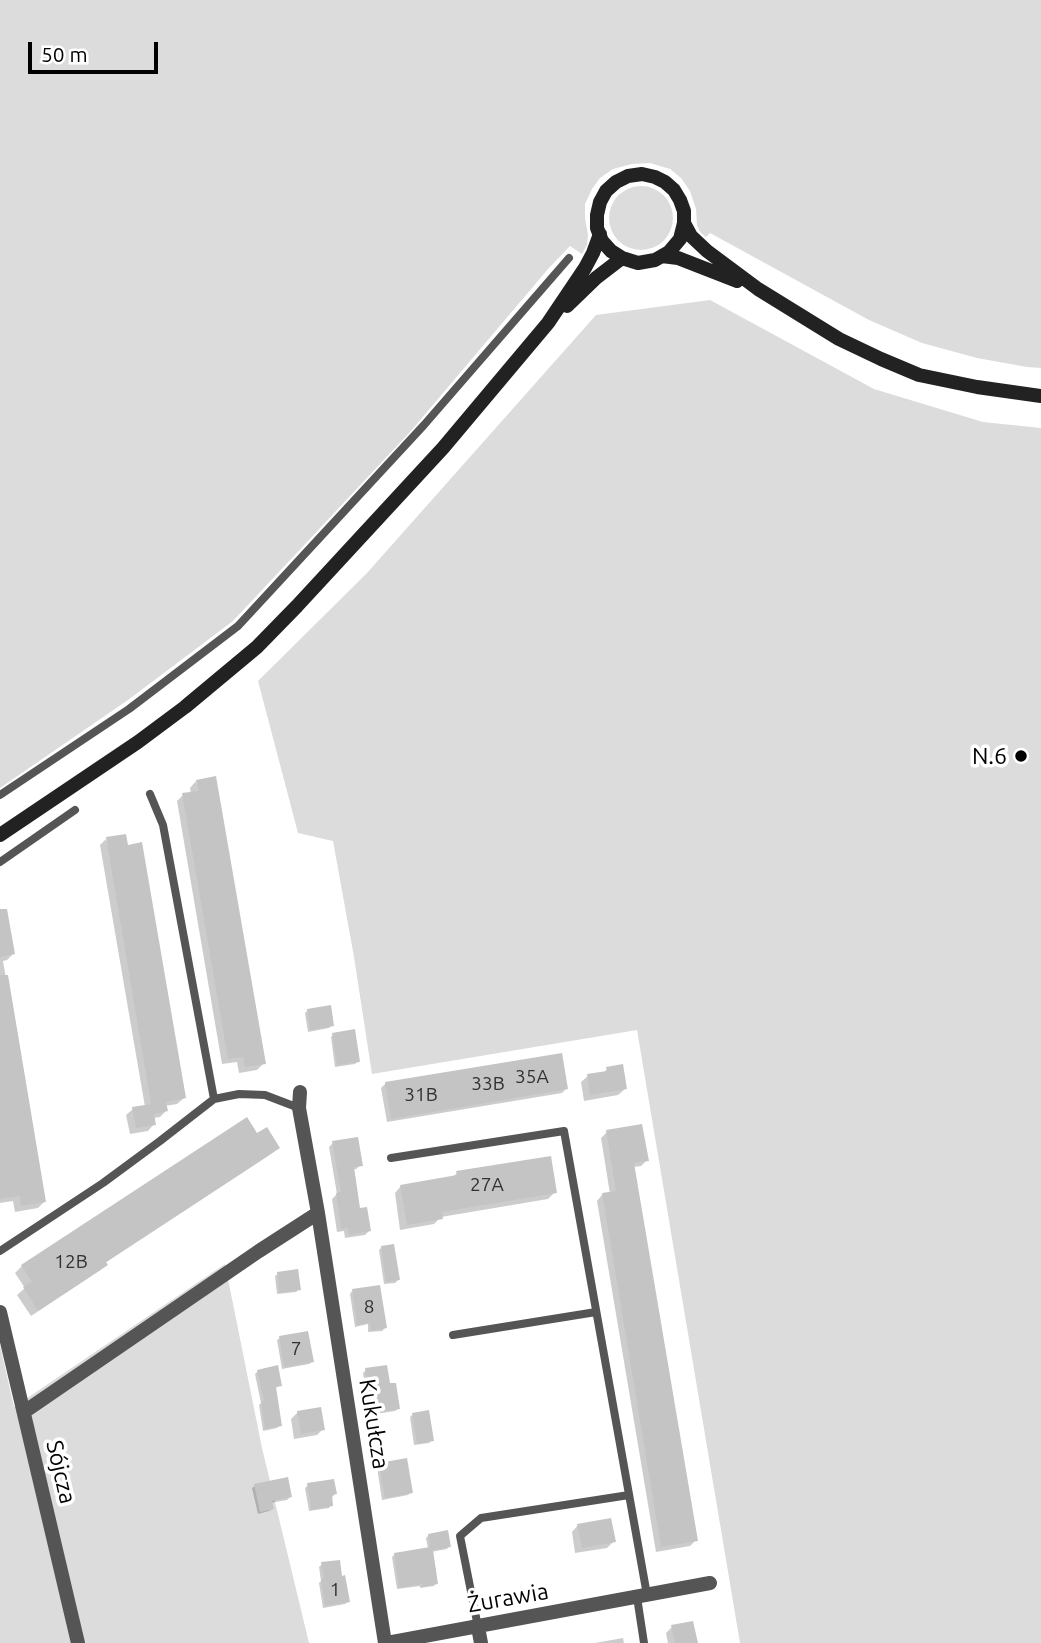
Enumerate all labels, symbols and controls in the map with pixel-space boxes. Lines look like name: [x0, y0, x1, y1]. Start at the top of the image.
scale bar: [32, 28, 161, 72]
text: 50 m: [41, 42, 88, 66]
place label: N.6: [972, 742, 1007, 770]
marker: N.6: [1013, 748, 1029, 764]
house number: 35A: [515, 1066, 549, 1088]
house number: 33B: [471, 1073, 505, 1095]
house number: 31B: [404, 1084, 438, 1106]
house number: 27A: [470, 1174, 504, 1196]
house number: 12B: [54, 1251, 88, 1273]
house number: 8: [364, 1296, 374, 1318]
house number: 7: [291, 1338, 301, 1360]
street label: Kukułcza: [353, 1377, 395, 1471]
street label: Sójcza: [40, 1438, 82, 1506]
street label: Żurawia: [465, 1577, 551, 1619]
house number: 1: [330, 1579, 340, 1601]

